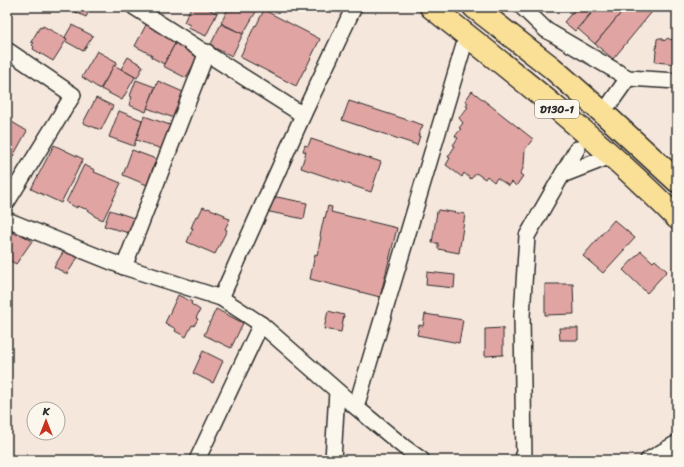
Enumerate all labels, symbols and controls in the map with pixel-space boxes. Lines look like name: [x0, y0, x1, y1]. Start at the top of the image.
road number: D130-1: [535, 100, 579, 118]
north arrow: [26, 401, 66, 441]
text: K: [42, 402, 51, 421]

